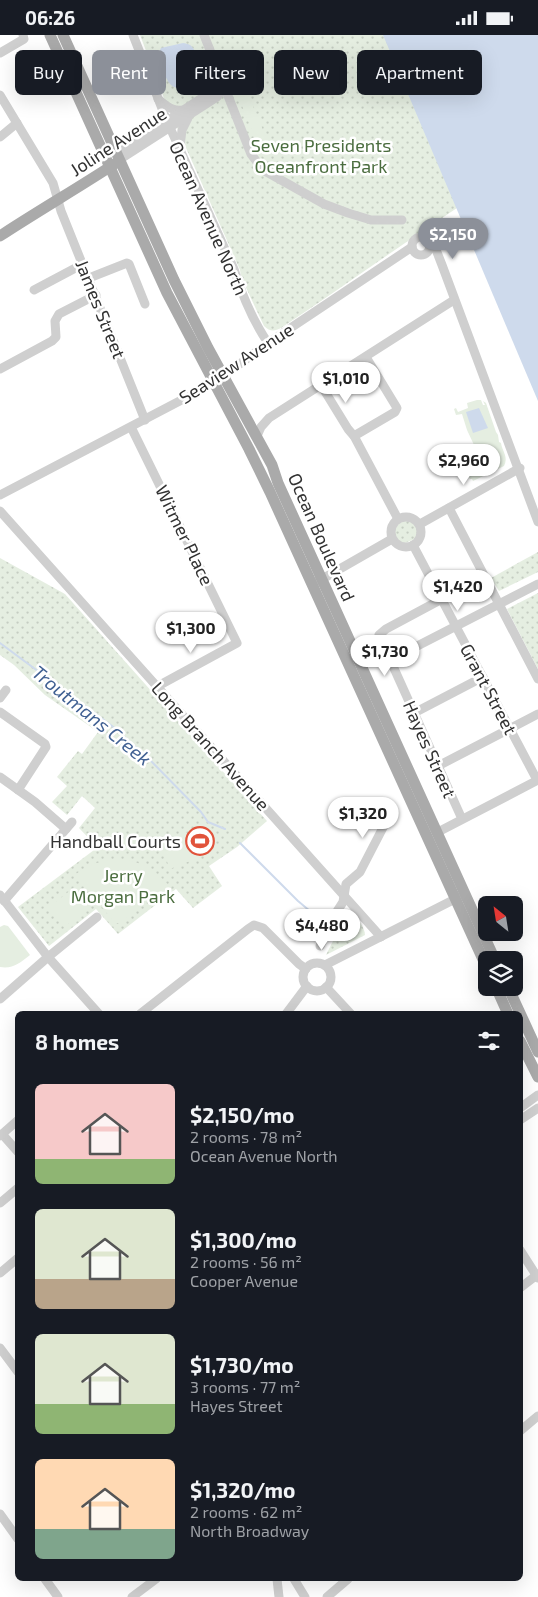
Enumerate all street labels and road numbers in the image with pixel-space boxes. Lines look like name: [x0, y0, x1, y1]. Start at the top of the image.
street label: Joline Avenue: [66, 102, 170, 180]
street label: Ocean Avenue North: [165, 138, 253, 298]
street label: James Street: [71, 256, 131, 362]
street label: Seaview Avenue: [175, 318, 297, 408]
street label: Ocean Boulevard: [284, 469, 360, 605]
street label: Witmer Place: [151, 481, 219, 589]
street label: Grant Street: [456, 640, 522, 738]
street label: Long Branch Avenue: [147, 677, 275, 815]
street label: Hayes Street: [399, 697, 461, 801]

